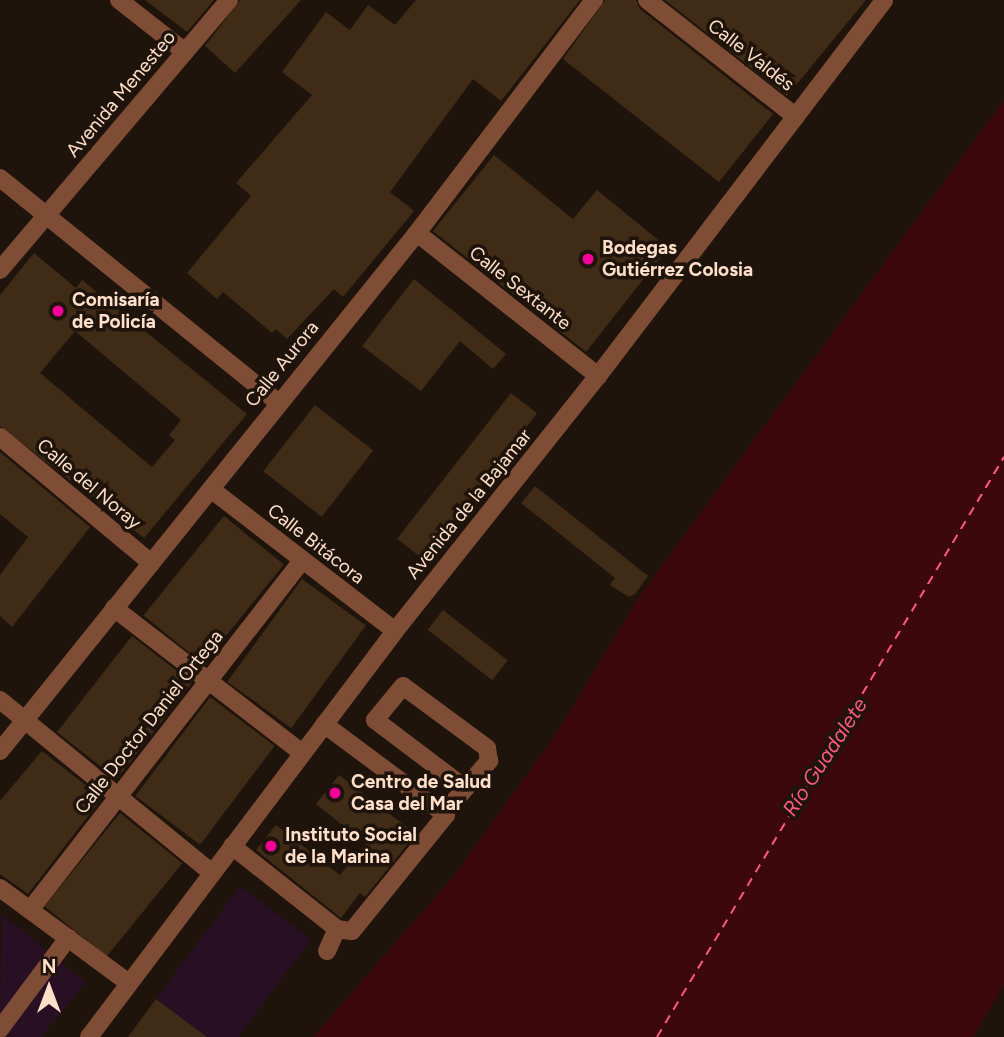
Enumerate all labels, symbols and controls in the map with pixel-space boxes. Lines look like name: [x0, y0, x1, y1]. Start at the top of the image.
street label: Calle Valdés: [703, 14, 799, 96]
street label: Avenida Menesteo: [61, 26, 181, 162]
place label: Bodegas Gutiérrez Colosia: [602, 237, 753, 281]
street label: Calle Sextante: [465, 241, 575, 335]
marker: Bodegas Gutiérrez Colosia: [580, 251, 596, 267]
place label: Comisaría de Policía: [72, 289, 160, 333]
marker: Comisaría de Policía: [50, 303, 66, 319]
street label: Calle Aurora: [240, 316, 324, 412]
street label: Avenida de la Bajamar: [402, 424, 536, 584]
street label: Calle del Noray: [32, 434, 146, 534]
street label: Calle Bitácora: [263, 499, 369, 589]
street label: Calle Doctor Daniel Ortega: [70, 626, 228, 818]
water label: Río Guadalete: [777, 693, 873, 821]
place label: Centro de Salud Casa del Mar: [351, 771, 491, 815]
marker: Centro de Salud Casa del Mar: [325, 783, 345, 803]
place label: Instituto Social de la Marina: [285, 824, 417, 868]
marker: Instituto Social de la Marina: [263, 838, 279, 854]
north arrow: [14, 953, 84, 1023]
text: N: [42, 955, 56, 978]

